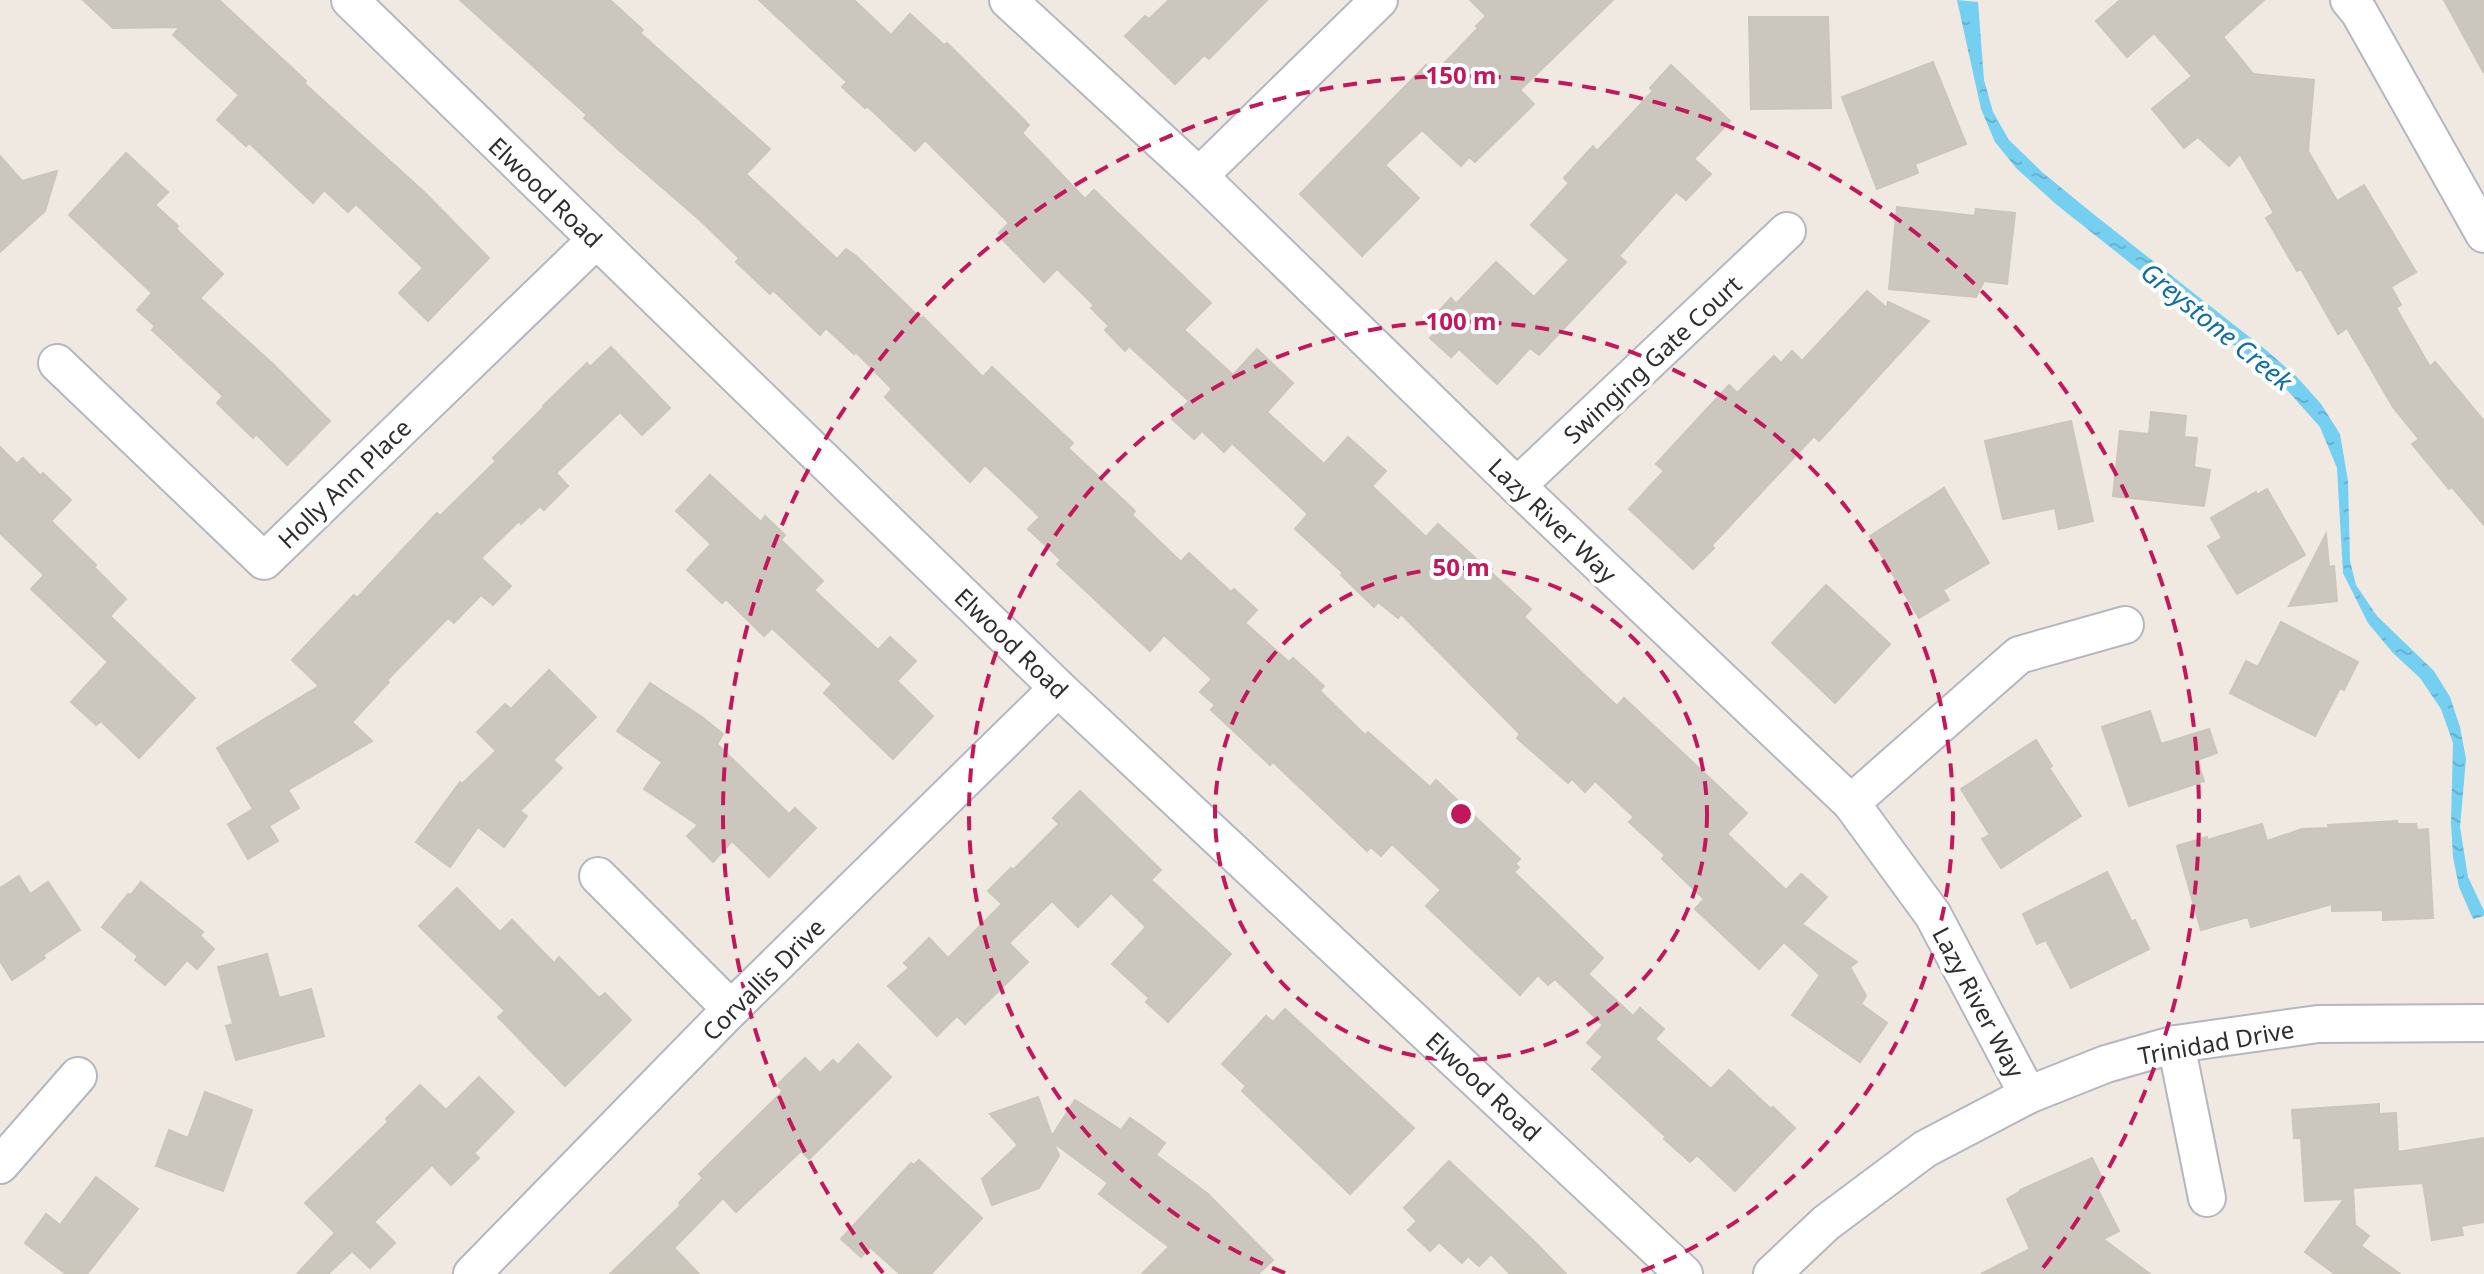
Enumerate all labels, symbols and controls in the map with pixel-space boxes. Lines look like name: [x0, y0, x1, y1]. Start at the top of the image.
text: 150 m: [1426, 58, 1496, 91]
street label: Elwood Road: [482, 129, 610, 255]
water label: Greystone Creek: [2134, 254, 2301, 399]
street label: Swinging Gate Court: [1556, 267, 1748, 450]
text: 100 m: [1426, 304, 1496, 337]
street label: Holly Ann Place: [270, 411, 418, 555]
street label: Lazy River Way: [1482, 450, 1625, 590]
text: 50 m: [1432, 550, 1490, 583]
street label: Elwood Road: [948, 580, 1076, 706]
centre of rings: [1447, 800, 1475, 828]
street label: Corvallis Drive: [694, 910, 832, 1048]
street label: Lazy River Way: [1925, 921, 2033, 1084]
street label: Trinidad Drive: [2135, 1012, 2297, 1072]
street label: Elwood Road: [1419, 1024, 1549, 1148]

